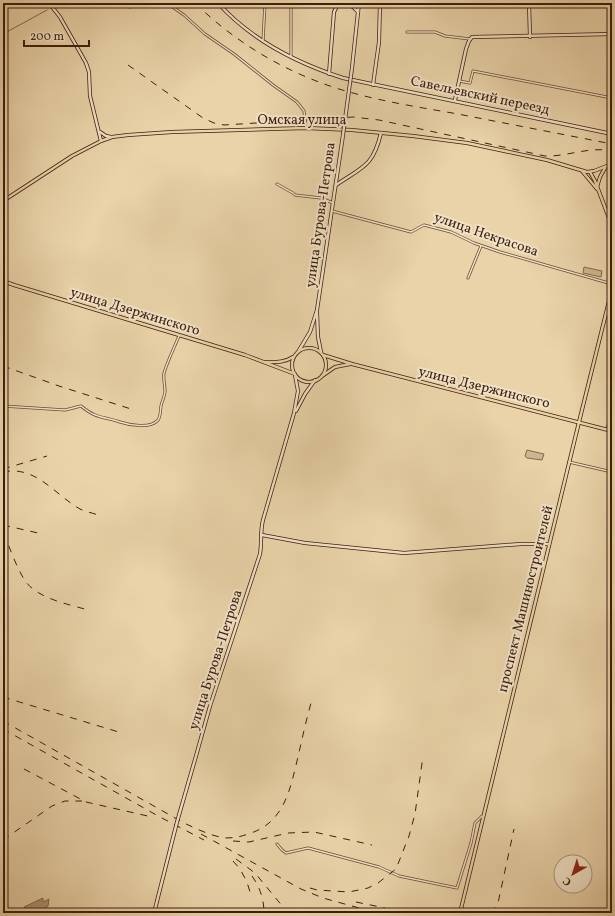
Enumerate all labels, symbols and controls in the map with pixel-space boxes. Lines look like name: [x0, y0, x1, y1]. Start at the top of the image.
scale bar: [24, 22, 89, 48]
text: 200 m: [30, 29, 64, 45]
street label: Савельевский переезд: [409, 72, 551, 120]
street label: Омская улица: [257, 111, 347, 130]
street label: улица Бурова-Петрова: [301, 141, 341, 289]
street label: улица Некрасова: [431, 208, 541, 262]
street label: улица Дзержинского: [68, 283, 202, 341]
street label: улица Дзержинского: [416, 362, 552, 414]
street label: проспект Машиностроителей: [494, 503, 559, 694]
street label: улица Бурова-Петрова: [184, 587, 248, 733]
north arrow: [553, 854, 593, 894]
text: С: [560, 873, 575, 889]

